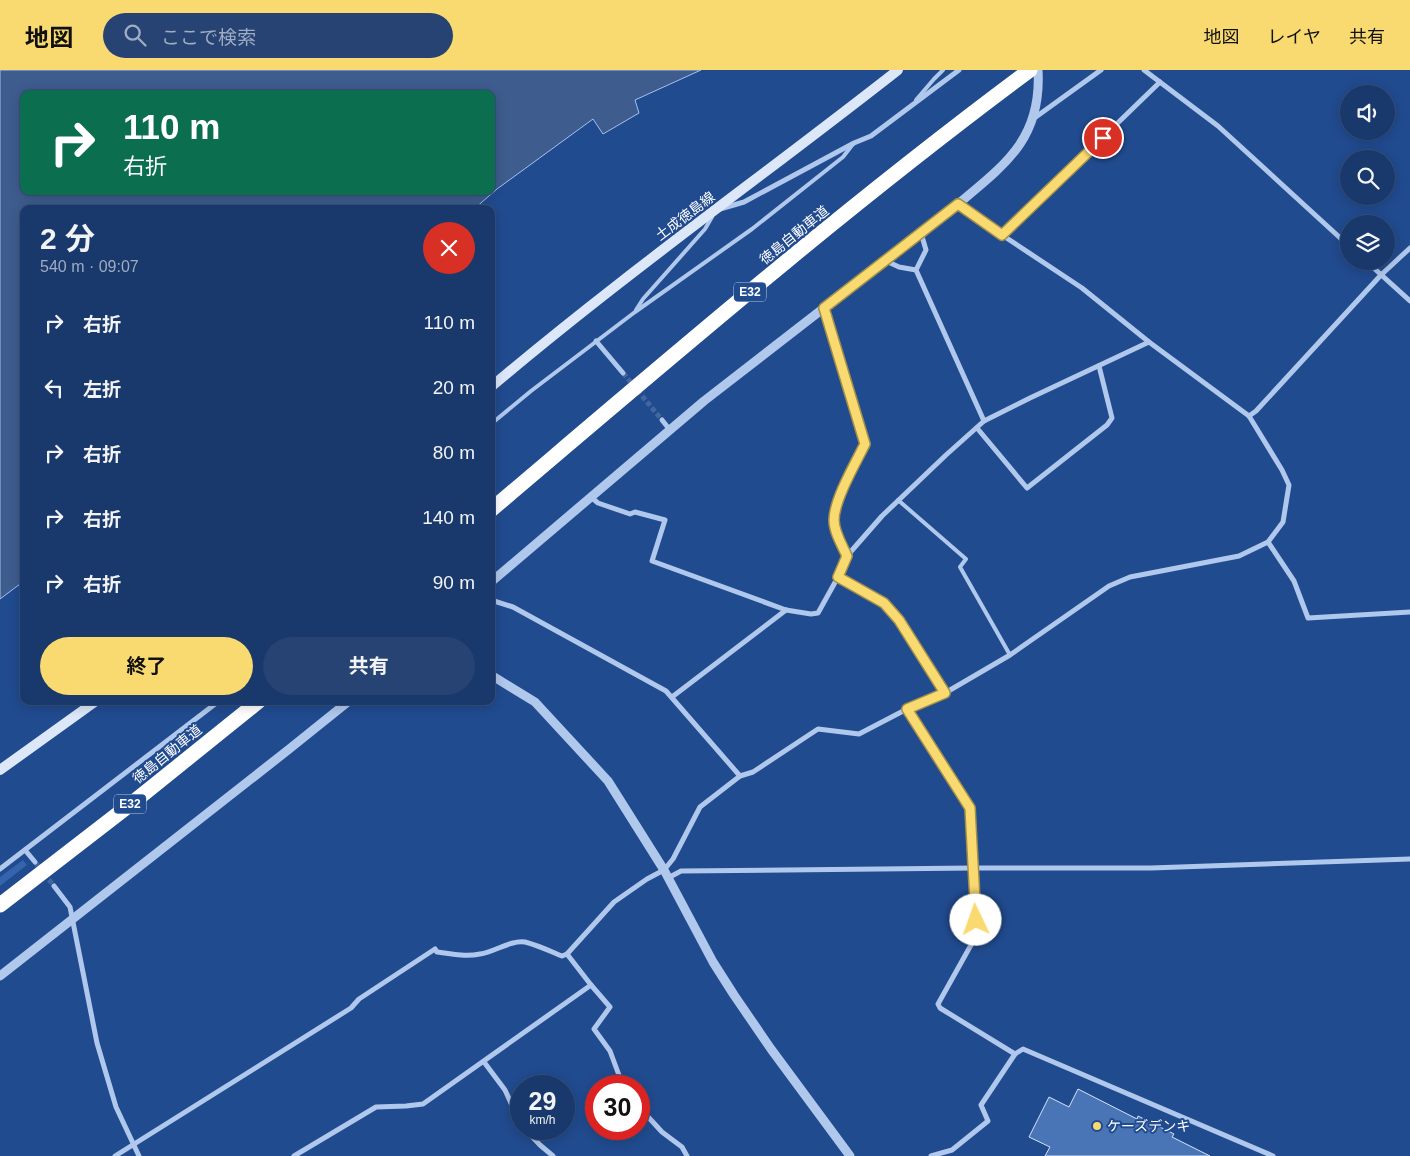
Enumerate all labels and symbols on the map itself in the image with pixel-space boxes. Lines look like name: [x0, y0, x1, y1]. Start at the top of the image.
pin: [1082, 117, 1124, 159]
street label: 土成徳島線: [652, 189, 718, 243]
street label: 徳島自動車道: [756, 202, 832, 268]
road number: E32: [734, 282, 766, 302]
street label: 徳島自動車道: [129, 721, 205, 787]
road number: E32: [114, 794, 146, 814]
position arrow: [949, 893, 1001, 945]
speed limit sign: 30: [585, 1075, 650, 1140]
place label: ケーズデンキ: [1107, 1118, 1190, 1134]
marker: ケーズデンキ: [1091, 1120, 1103, 1132]

